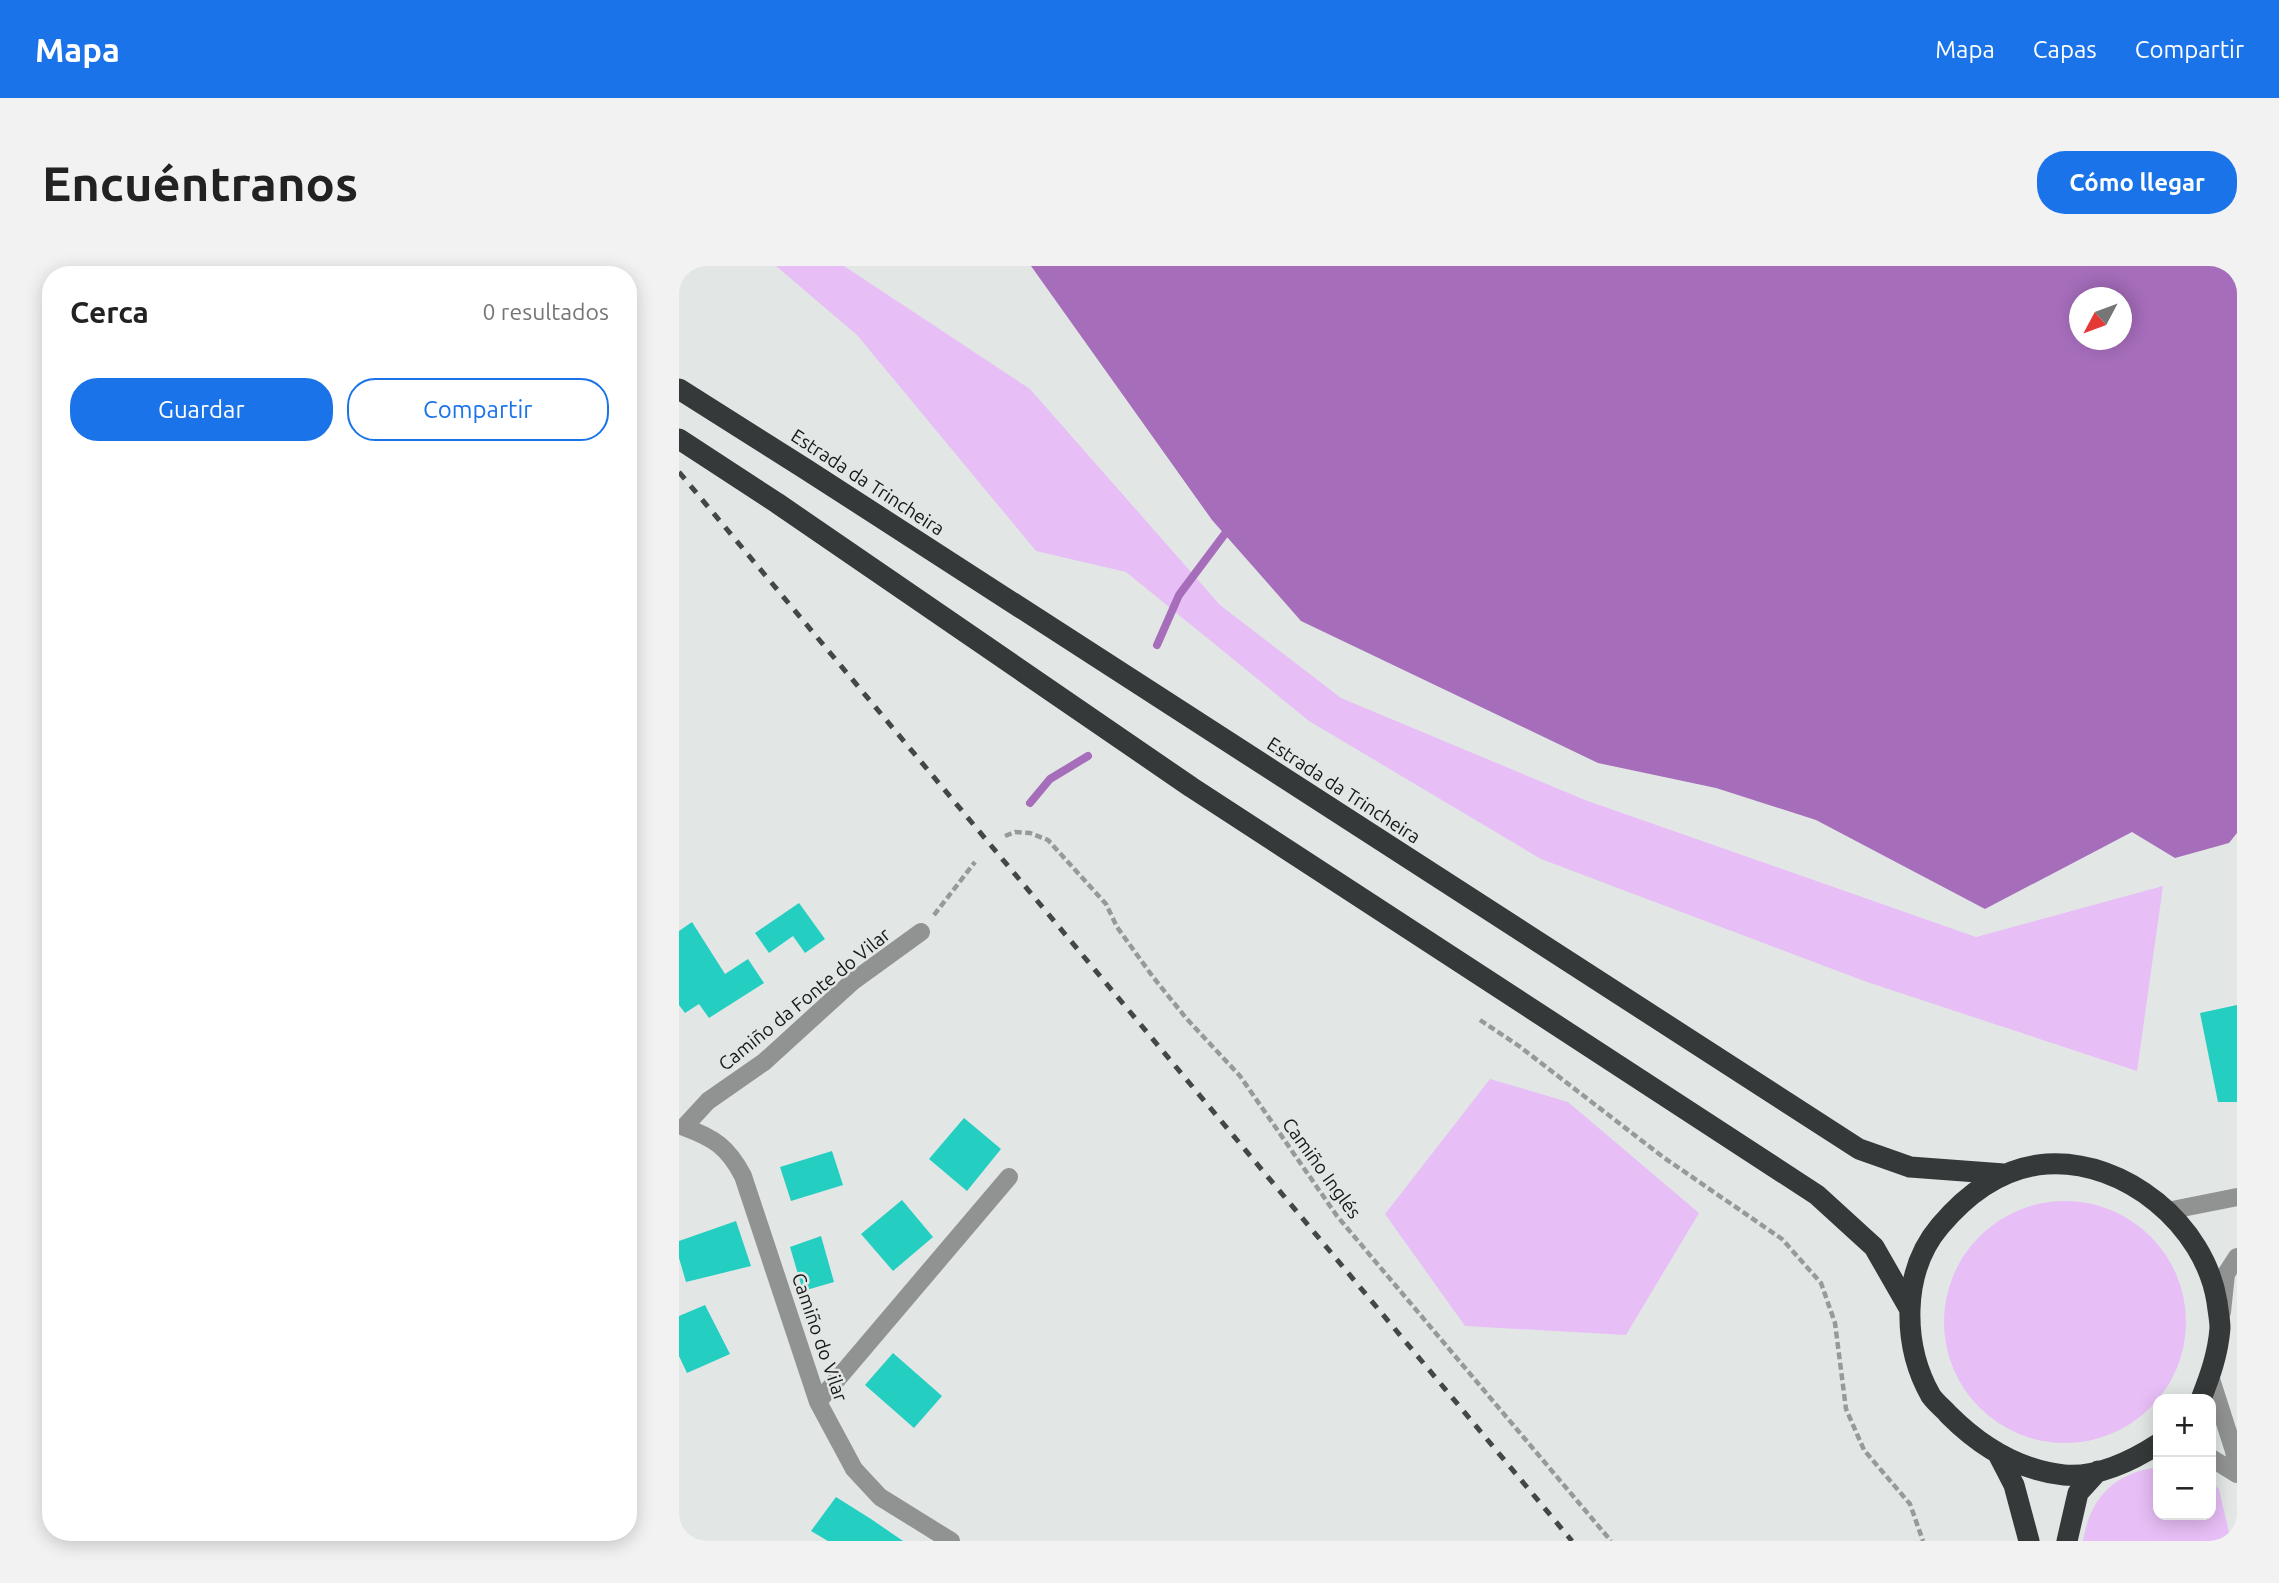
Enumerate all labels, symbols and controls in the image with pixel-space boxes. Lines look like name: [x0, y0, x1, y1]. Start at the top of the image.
text: Mapa: [35, 31, 120, 68]
text: Mapa: [1935, 36, 1995, 63]
text: Capas: [2033, 36, 2097, 63]
text: Compartir: [2135, 36, 2244, 63]
button: Cómo llegar: [2037, 151, 2237, 214]
text: Encuéntranos: [42, 155, 358, 210]
north arrow: [2069, 287, 2132, 350]
text: Cerca: [70, 295, 149, 329]
text: 0 resultados: [483, 299, 609, 324]
button: Guardar: [70, 378, 333, 441]
button: Compartir: [347, 378, 609, 441]
street label: Estrada da Trincheira: [787, 424, 949, 540]
street label: Estrada da Trincheira: [1263, 732, 1425, 848]
street label: Camiño da Fonte do Vilar: [714, 923, 894, 1075]
street label: Camiño Inglés: [1278, 1113, 1366, 1223]
street label: Camiño do Vilar: [788, 1270, 852, 1404]
map controls: [2153, 1394, 2216, 1520]
button: +: [2153, 1394, 2216, 1457]
button: −: [2153, 1457, 2216, 1520]

